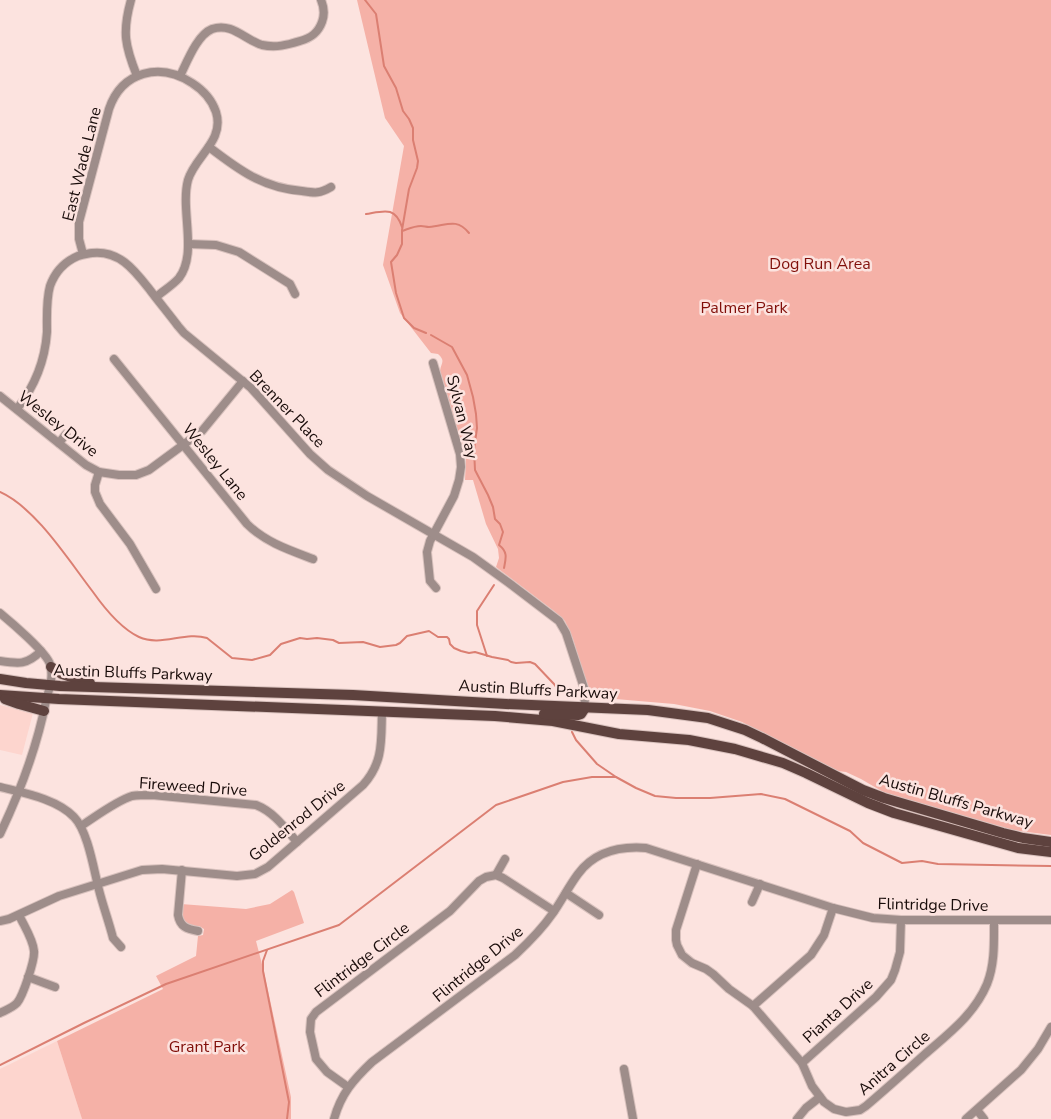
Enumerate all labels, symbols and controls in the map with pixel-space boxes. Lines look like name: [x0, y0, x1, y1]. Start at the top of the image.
street label: East Wade Lane: [57, 105, 107, 223]
park label: Dog Run Area: [769, 253, 871, 275]
park label: Palmer Park: [701, 297, 788, 319]
street label: Brenner Place: [244, 365, 330, 453]
street label: Sylvan Way: [441, 373, 483, 462]
street label: Wesley Drive: [13, 386, 103, 462]
street label: Wesley Lane: [177, 419, 253, 505]
street label: Austin Bluffs Parkway: [53, 659, 214, 687]
street label: Austin Bluffs Parkway: [458, 675, 619, 705]
street label: Austin Bluffs Parkway: [877, 769, 1036, 834]
street label: Fireweed Drive: [138, 772, 248, 802]
street label: Goldenrod Drive: [244, 775, 350, 867]
street label: Flintridge Drive: [878, 893, 988, 917]
street label: Flintridge Circle: [310, 917, 414, 1003]
street label: Flintridge Drive: [428, 921, 528, 1007]
street label: Pianta Drive: [798, 974, 878, 1048]
street label: Anitra Circle: [853, 1026, 935, 1100]
park label: Grant Park: [169, 1036, 246, 1058]

